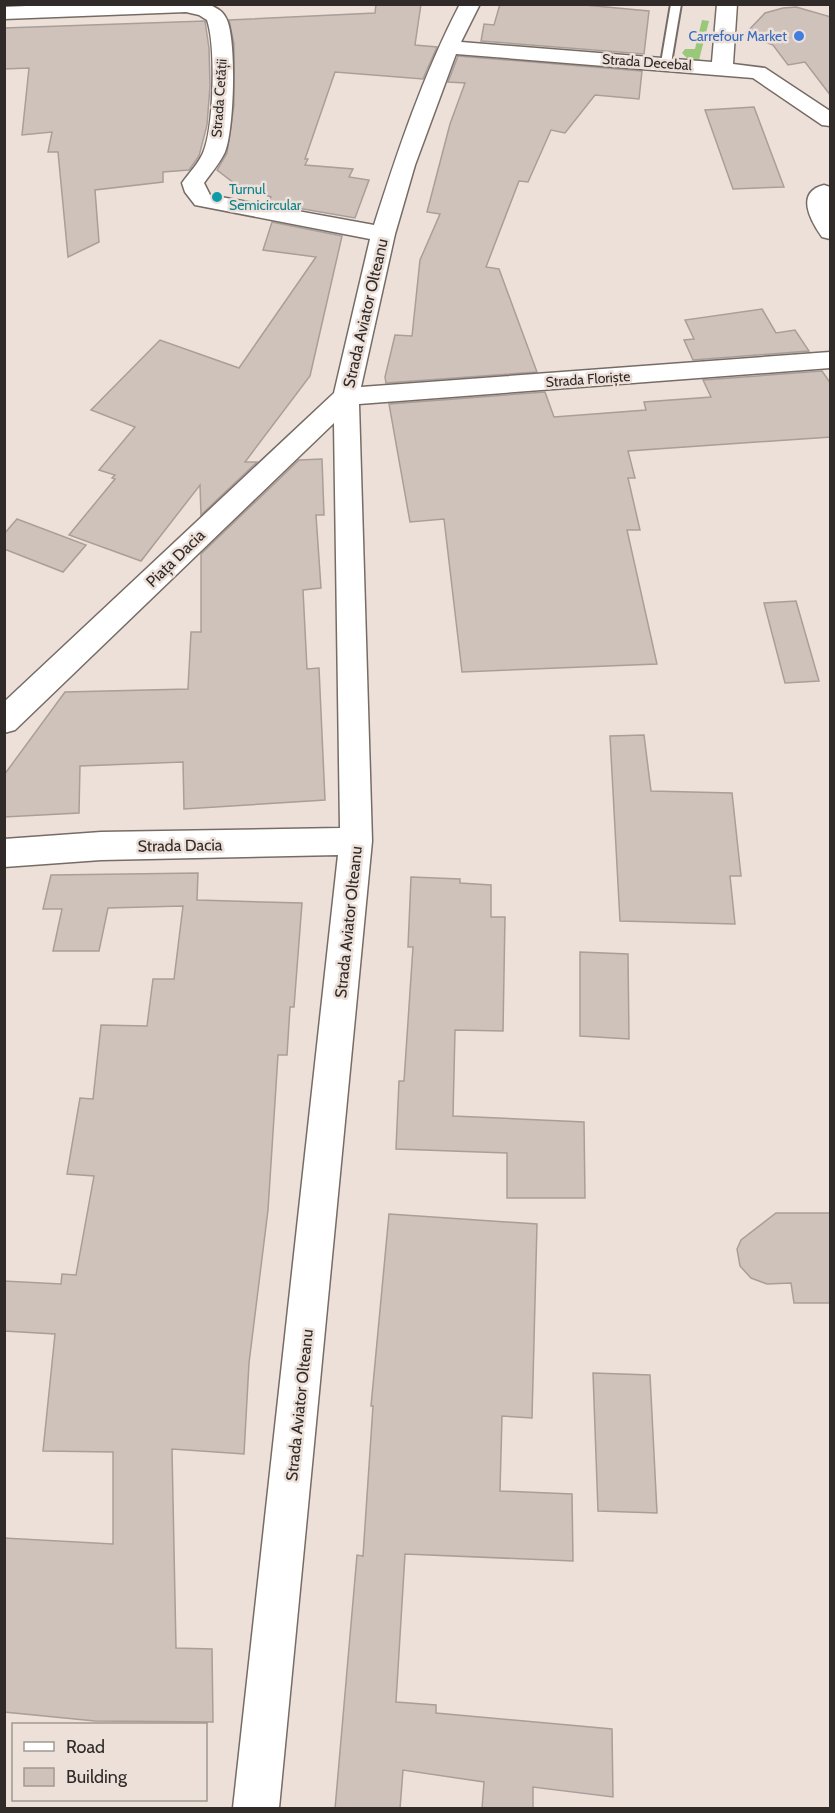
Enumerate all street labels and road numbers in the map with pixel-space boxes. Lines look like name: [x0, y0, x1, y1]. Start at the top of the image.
street label: Strada Decebal: [602, 50, 693, 74]
street label: Strada Cetății: [207, 58, 231, 138]
street label: Strada Aviator Olteanu: [339, 237, 392, 390]
street label: Strada Floriște: [545, 367, 631, 391]
street label: Piața Dacia: [142, 525, 210, 592]
street label: Strada Dacia: [137, 835, 223, 856]
street label: Strada Aviator Olteanu: [331, 845, 366, 999]
street label: Strada Aviator Olteanu: [282, 1328, 317, 1482]

